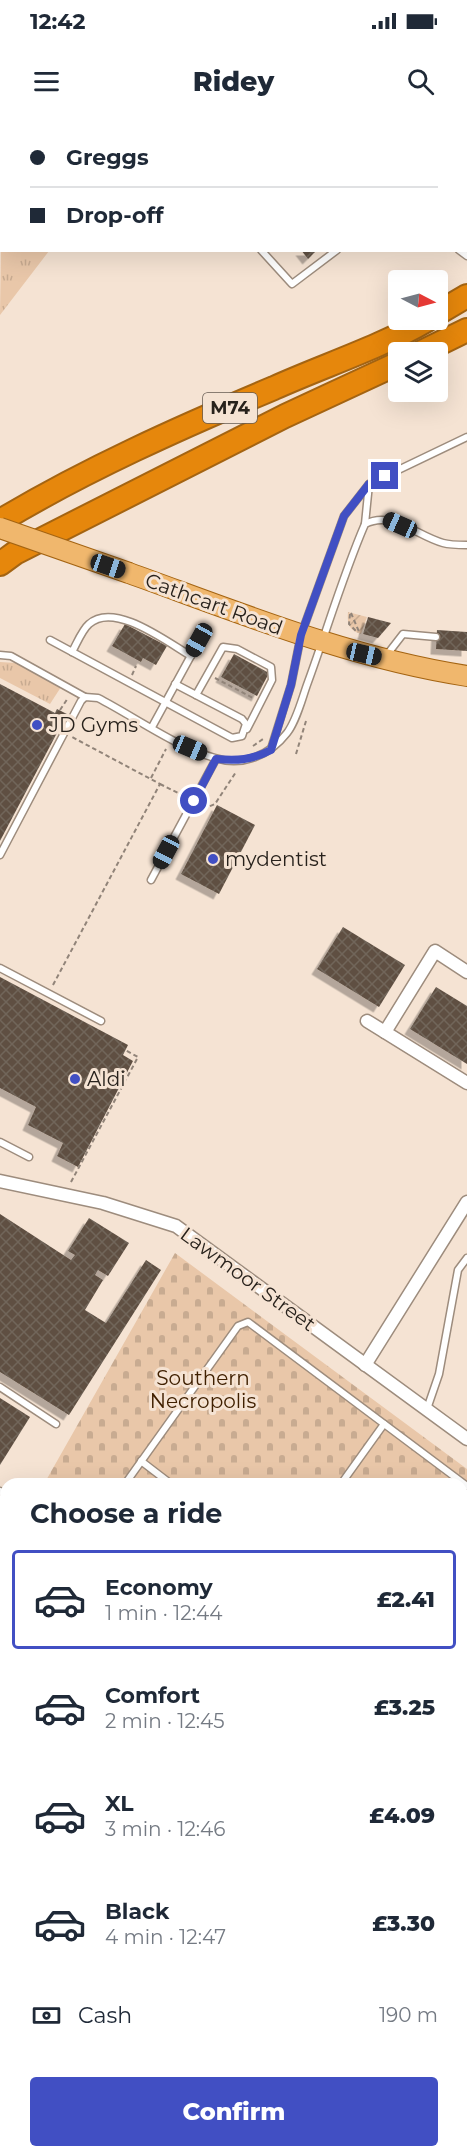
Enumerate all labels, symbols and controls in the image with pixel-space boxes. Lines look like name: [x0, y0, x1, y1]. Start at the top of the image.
text: 12:42: [30, 8, 86, 35]
icon: menu: [30, 65, 63, 98]
text: Ridey: [193, 65, 274, 98]
icon: search: [404, 65, 437, 98]
text: Greggs: [66, 144, 149, 171]
text: Drop-off: [66, 202, 164, 229]
north arrow: [388, 270, 448, 330]
map controls: [388, 270, 448, 402]
button: layers: [388, 342, 448, 402]
road number: M74: [203, 393, 257, 423]
route end: [371, 462, 398, 489]
car: [380, 509, 420, 541]
car: [88, 552, 128, 580]
street label: Cathcart Road: [142, 568, 286, 640]
car: [182, 620, 216, 660]
car: [344, 641, 384, 667]
place label: JD Gyms: [48, 713, 138, 737]
marker: JD Gyms: [30, 718, 44, 732]
car: [170, 733, 210, 763]
route start: [180, 787, 207, 814]
car: [150, 832, 182, 872]
place label: mydentist: [225, 847, 327, 871]
marker: mydentist: [206, 852, 220, 866]
place label: Aldi: [87, 1067, 126, 1091]
marker: Aldi: [68, 1072, 82, 1086]
street label: Lawmoor Street: [176, 1222, 320, 1336]
park label: Southern Necropolis: [150, 1366, 256, 1413]
text: Choose a ride: [30, 1497, 222, 1530]
icon: car: [33, 1573, 87, 1627]
text: Economy: [105, 1574, 213, 1601]
text: £2.41: [377, 1586, 435, 1613]
text: 1 min · 12:44: [105, 1601, 222, 1625]
icon: car: [33, 1681, 87, 1735]
text: Comfort: [105, 1682, 200, 1709]
text: £3.25: [374, 1694, 435, 1721]
text: 2 min · 12:45: [105, 1709, 225, 1733]
icon: car: [33, 1789, 87, 1843]
text: XL: [105, 1790, 134, 1817]
text: £4.09: [369, 1802, 435, 1829]
text: 3 min · 12:46: [105, 1817, 225, 1841]
icon: car: [33, 1897, 87, 1951]
text: Black: [105, 1898, 169, 1925]
text: £3.30: [372, 1910, 435, 1937]
text: 4 min · 12:47: [105, 1925, 226, 1949]
icon: cash: [30, 1999, 63, 2032]
text: Cash: [78, 2002, 132, 2029]
text: 190 m: [379, 2003, 438, 2027]
button: Confirm: [30, 2077, 438, 2146]

